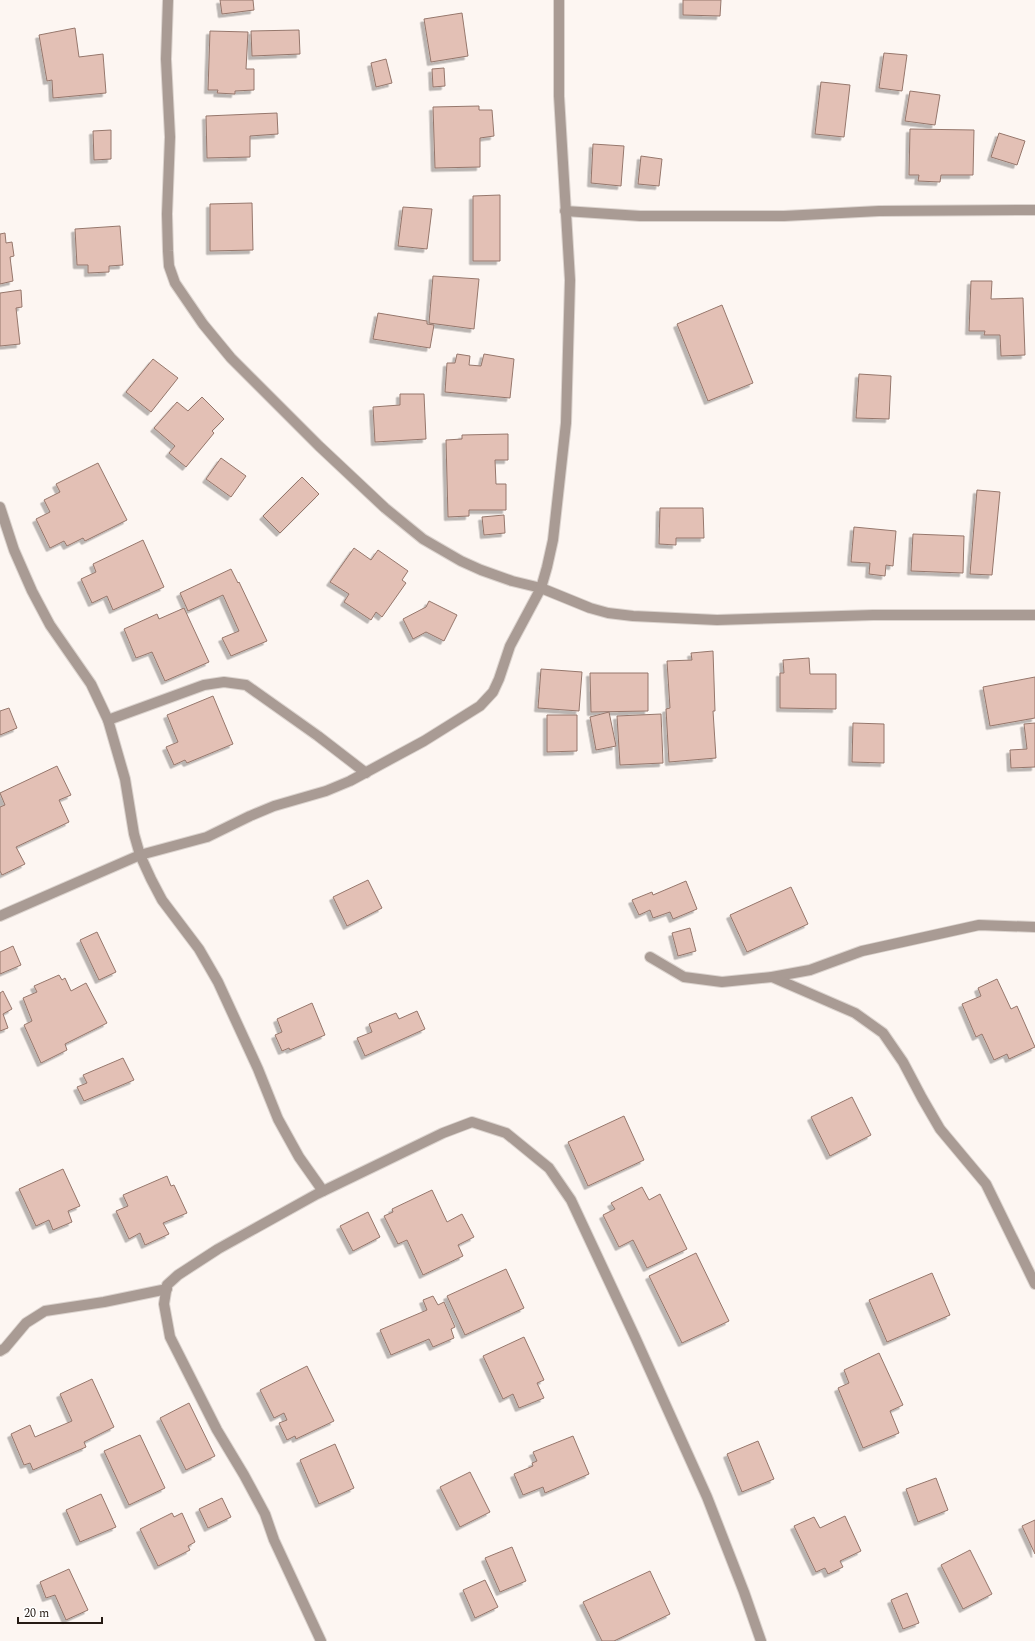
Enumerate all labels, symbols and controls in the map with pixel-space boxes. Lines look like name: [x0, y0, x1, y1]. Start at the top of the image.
scale bar: [18, 1599, 102, 1625]
text: 20 m: [24, 1604, 49, 1623]

